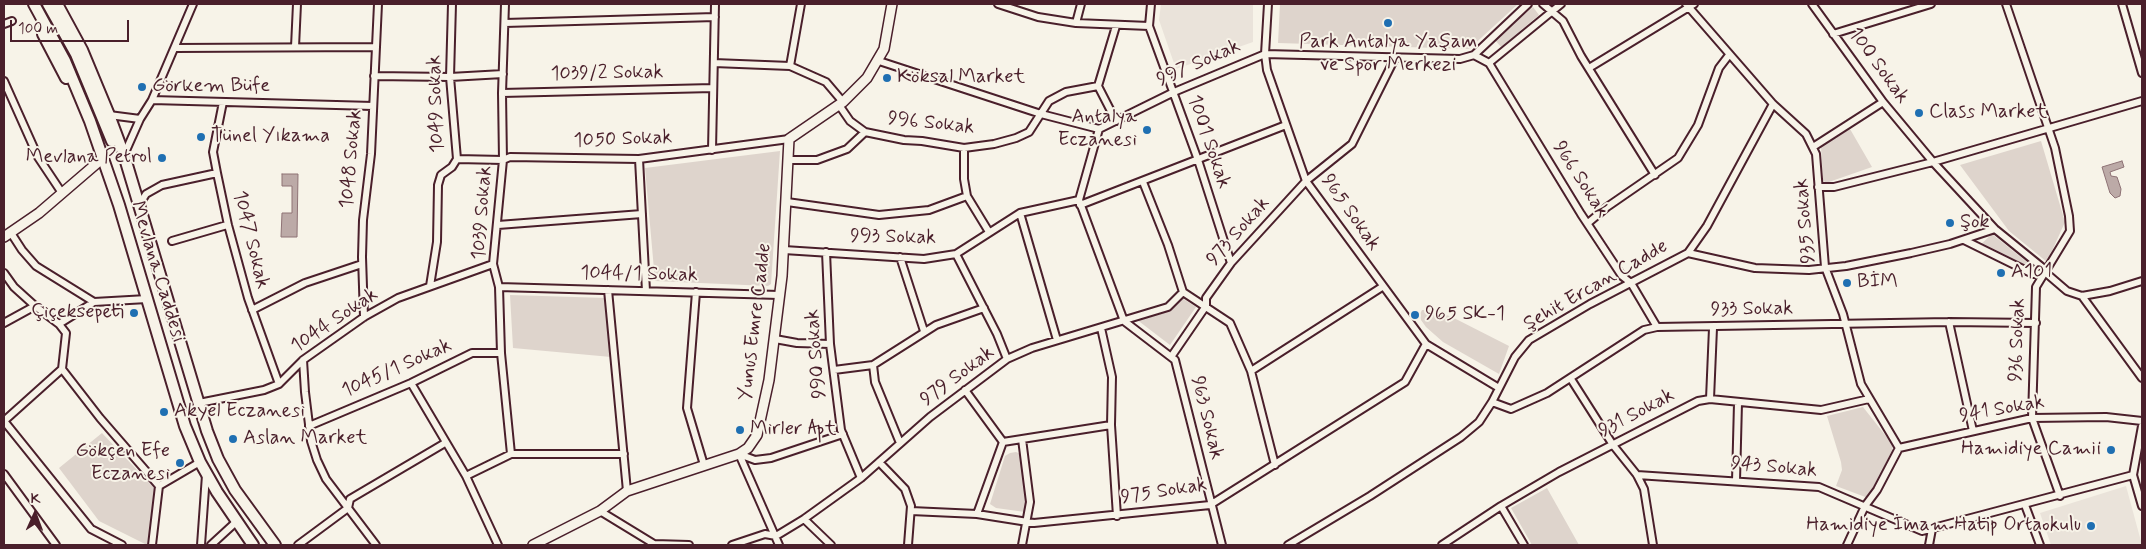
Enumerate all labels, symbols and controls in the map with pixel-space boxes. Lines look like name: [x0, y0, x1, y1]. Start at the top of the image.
scale bar: [12, 10, 131, 42]
marker: Park Antalya Yaşam ve Spor Merkezi: [1382, 17, 1394, 29]
text: 100 m: [18, 19, 58, 39]
street label: 100 Sokak: [1842, 23, 1914, 109]
place label: Park Antalya Yaşam ve Spor Merkezi: [1299, 31, 1477, 78]
street label: 997 Sokak: [1154, 35, 1244, 93]
street label: 1049 Sokak: [423, 55, 451, 153]
street label: 1039/2 Sokak: [550, 61, 664, 87]
place label: Köksal Market: [897, 66, 1025, 90]
marker: Köksal Market: [881, 72, 893, 84]
place label: Görkem Büfe: [152, 75, 270, 99]
marker: Görkem Büfe: [136, 81, 148, 93]
street label: 1001 Sokak: [1181, 92, 1235, 192]
place label: Class Market: [1929, 101, 2047, 125]
place label: Antalya Eczanesi: [1058, 106, 1137, 153]
marker: Class Market: [1913, 107, 1925, 119]
street label: 1048 Sokak: [336, 108, 368, 210]
street label: 996 Sokak: [886, 108, 976, 140]
marker: Antalya Eczanesi: [1141, 124, 1153, 136]
place label: Tünel Yıkama: [211, 125, 330, 149]
street label: 1050 Sokak: [573, 126, 673, 154]
marker: Tünel Yıkama: [195, 131, 207, 143]
street label: 966 Sokak: [1546, 137, 1614, 223]
place label: Mevlana Petrol: [26, 146, 152, 170]
marker: Mevlana Petrol: [156, 152, 168, 164]
street label: 1039 Sokak: [468, 165, 498, 261]
street label: 965 Sokak: [1315, 170, 1385, 256]
street label: 935 Sokak: [1790, 177, 1822, 265]
street label: 1047 Sokak: [226, 188, 274, 292]
street label: 973 Sokak: [1202, 192, 1276, 272]
street label: Mevlana Caddesi: [124, 199, 190, 345]
place label: Şok: [1960, 211, 1990, 235]
marker: Şok: [1944, 217, 1956, 229]
street label: 993 Sokak: [850, 225, 936, 251]
street label: Şehit Ercan Cadde: [1520, 235, 1672, 337]
street label: Yunus Emre Cadde: [734, 242, 778, 402]
place label: A101: [2011, 261, 2052, 285]
street label: 1044/1 Sokak: [580, 262, 698, 288]
marker: A101: [1995, 267, 2007, 279]
place label: BİM: [1857, 271, 1898, 295]
marker: BİM: [1841, 277, 1853, 289]
street label: 1044 Sokak: [287, 283, 383, 359]
street label: 933 Sokak: [1711, 297, 1793, 323]
street label: 936 Sokak: [2005, 298, 2031, 382]
place label: Çiçeksepeti: [31, 301, 124, 325]
place label: 965 SK-1: [1425, 303, 1505, 327]
marker: Çiçeksepeti: [128, 307, 140, 319]
street label: 990 Sokak: [801, 308, 833, 400]
marker: 965 SK-1: [1409, 309, 1421, 321]
street label: 1045/1 Sokak: [338, 334, 456, 404]
street label: 979 Sokak: [916, 341, 1000, 413]
street label: 963 Sokak: [1184, 374, 1228, 462]
street label: 931 Sokak: [1595, 384, 1679, 444]
street label: 941 Sokak: [1958, 391, 2046, 429]
place label: Akyel Eczanesi: [174, 400, 305, 424]
marker: Akyel Eczanesi: [158, 406, 170, 418]
place label: Mirler Apt: [750, 418, 836, 442]
marker: Mirler Apt: [734, 424, 746, 436]
place label: Aslan Market: [243, 427, 367, 451]
marker: Aslan Market: [227, 433, 239, 445]
place label: Hamidiye Camii: [1961, 438, 2101, 462]
place label: Gökçen Efe Eczanesi: [75, 440, 170, 487]
marker: Hamidiye Camii: [2105, 444, 2117, 456]
street label: 943 Sokak: [1730, 452, 1818, 484]
marker: Gökçen Efe Eczanesi: [174, 457, 186, 469]
street label: 975 Sokak: [1119, 473, 1209, 511]
north arrow: [10, 489, 60, 539]
text: K: [30, 490, 41, 508]
place label: Hamidiye İmam Hatip Ortaokulu: [1806, 514, 2081, 538]
marker: Hamidiye İmam Hatip Ortaokulu: [2085, 520, 2097, 532]

